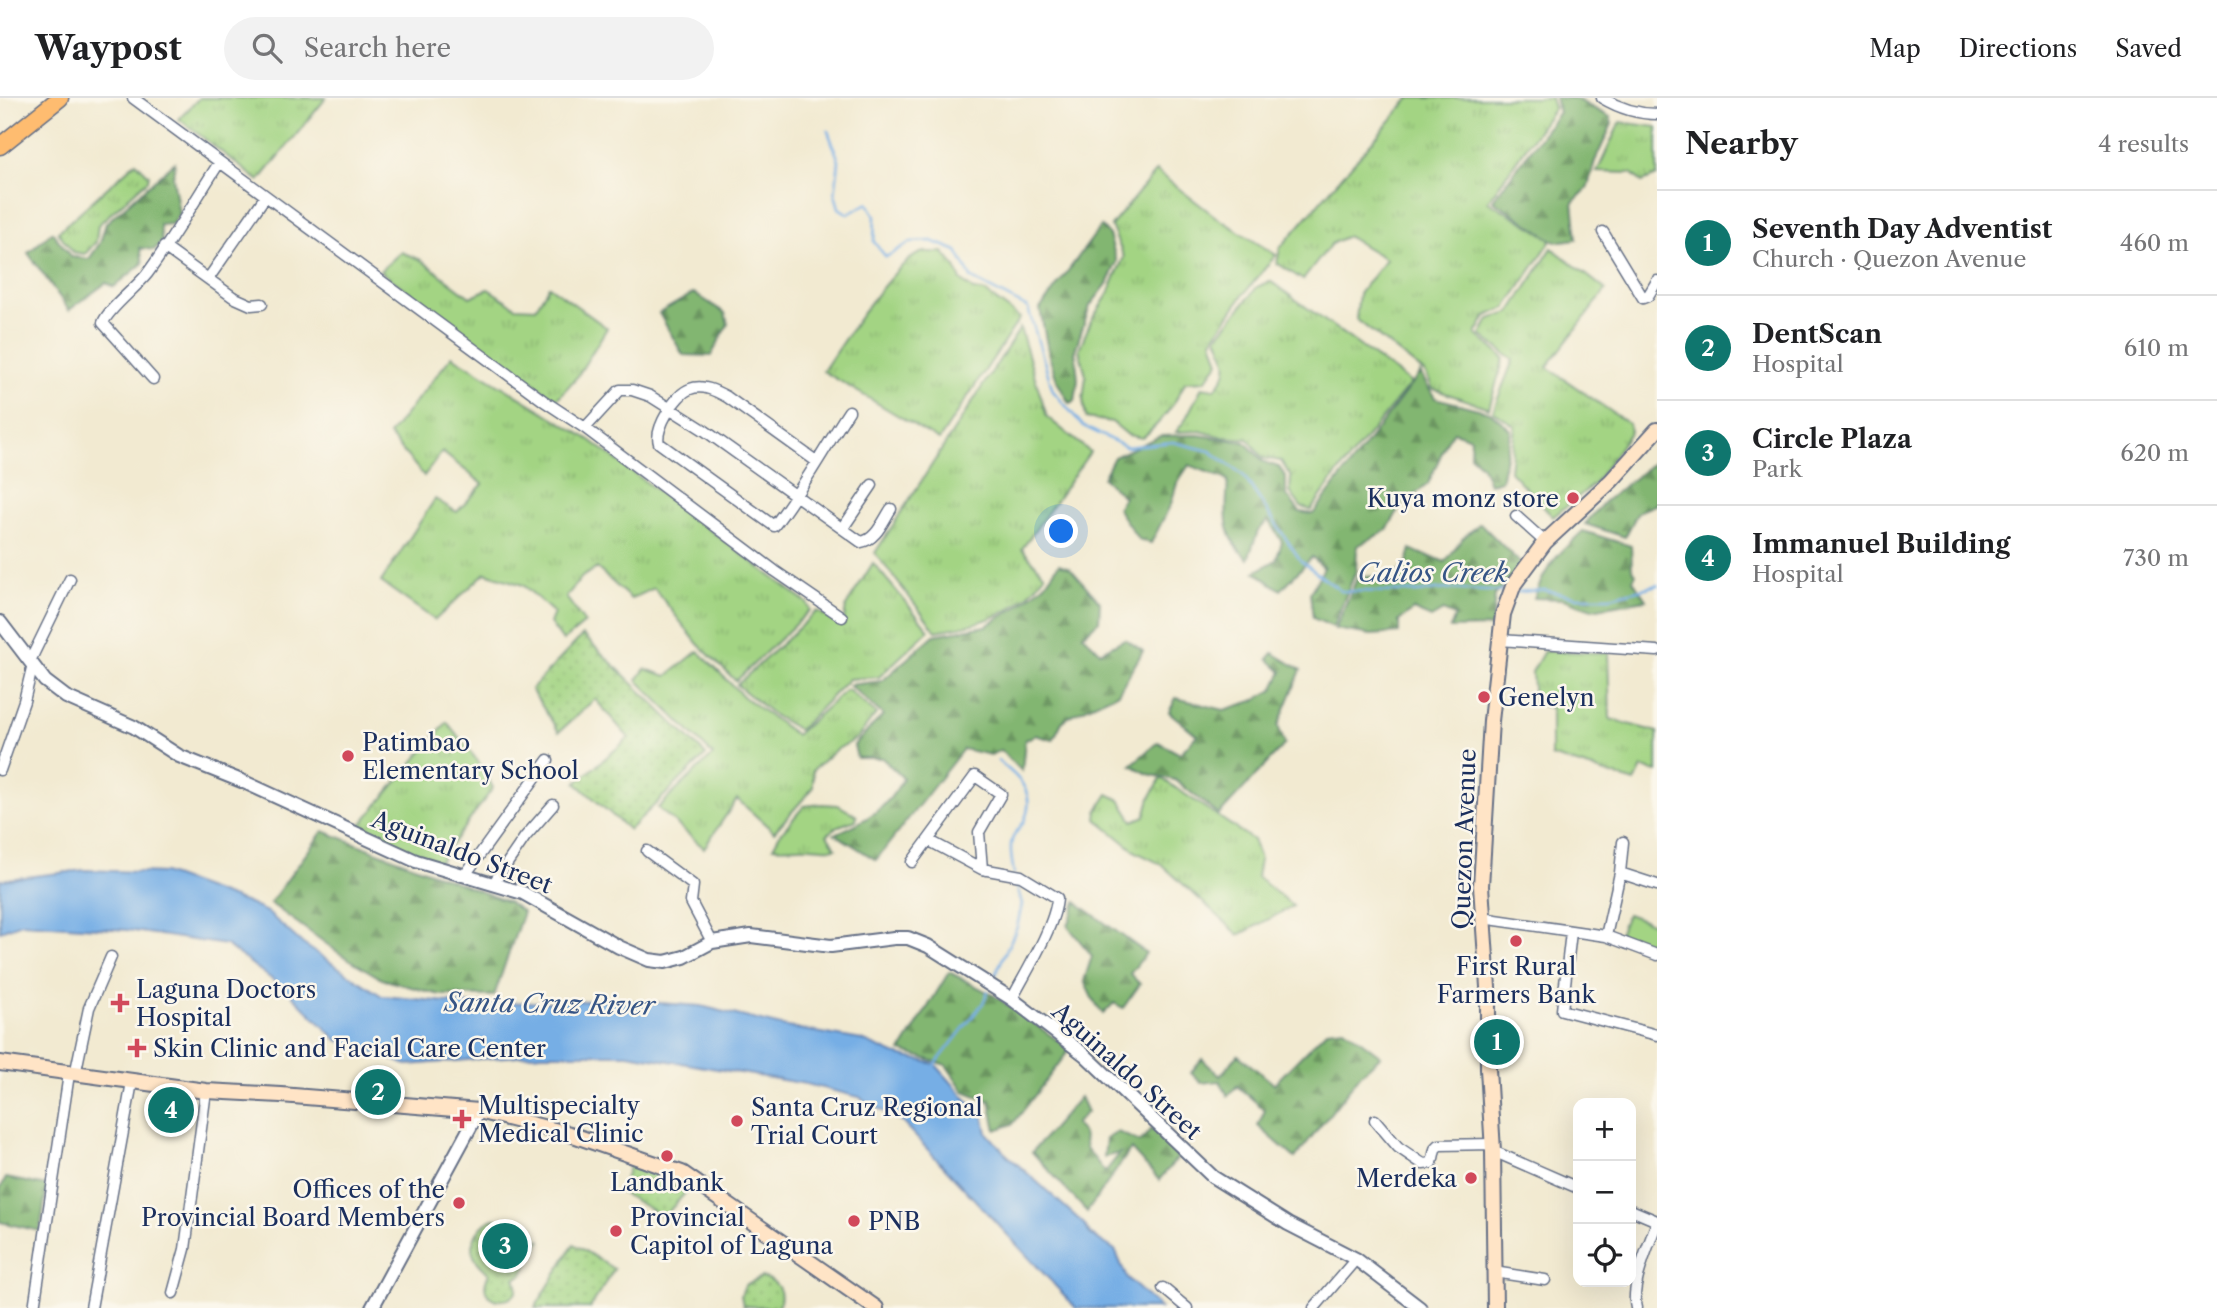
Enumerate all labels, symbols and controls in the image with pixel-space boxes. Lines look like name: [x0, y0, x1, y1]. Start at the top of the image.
search box: [224, 17, 714, 80]
text: Waypost: [35, 28, 182, 69]
icon: search: [248, 29, 286, 67]
text: Search here: [304, 32, 451, 64]
text: Map: [1869, 34, 1921, 63]
text: Directions: [1959, 34, 2077, 63]
text: Saved: [2115, 34, 2182, 63]
text: Nearby: [1685, 125, 1798, 162]
text: 4 results: [2098, 130, 2189, 158]
text: Seventh Day Adventist: [1752, 213, 2052, 245]
text: 1: [1703, 229, 1713, 257]
text: 460 m: [2120, 229, 2189, 257]
text: Church · Quezon Avenue: [1752, 245, 2026, 273]
text: DentScan: [1752, 318, 1882, 350]
text: 2: [1701, 334, 1715, 362]
text: 610 m: [2124, 334, 2189, 362]
text: Hospital: [1752, 350, 1844, 378]
text: Circle Plaza: [1752, 423, 1912, 455]
text: 3: [1702, 439, 1715, 467]
text: 620 m: [2120, 439, 2189, 467]
text: Park: [1752, 455, 1802, 483]
place label: Kuya monz store: [1367, 484, 1559, 513]
marker: Kuya monz store: [1565, 490, 1581, 506]
your location: [1044, 514, 1078, 548]
text: Immanuel Building: [1752, 528, 2010, 560]
text: 4: [1701, 544, 1715, 572]
text: 730 m: [2123, 544, 2189, 572]
water label: Calios Creek: [1358, 557, 1509, 589]
text: Hospital: [1752, 560, 1844, 588]
place label: Genelyn: [1498, 683, 1595, 712]
marker: Genelyn: [1476, 689, 1492, 705]
place label: Patimbao Elementary School: [362, 728, 579, 785]
marker: Patimbao Elementary School: [340, 748, 356, 764]
street label: Quezon Avenue: [1446, 748, 1482, 930]
street label: Aguinaldo Street: [367, 804, 557, 900]
marker: First Rural Farmers Bank: [1508, 933, 1524, 949]
place label: First Rural Farmers Bank: [1437, 952, 1596, 1009]
place label: Laguna Doctors Hospital: [136, 975, 316, 1032]
water label: Santa Cruz River: [442, 986, 657, 1022]
marker: Laguna Doctors Hospital: [110, 993, 130, 1013]
street label: Aguinaldo Street: [1046, 996, 1208, 1146]
pin: 1: [1474, 1016, 1520, 1068]
place label: Skin Clinic and Facial Care Center: [153, 1034, 546, 1063]
marker: Skin Clinic and Facial Care Center: [127, 1038, 147, 1058]
pin: 2: [355, 1066, 401, 1118]
pin: 4: [148, 1084, 194, 1136]
place label: Multispecialty Medical Clinic: [478, 1091, 644, 1148]
place label: Santa Cruz Regional Trial Court: [751, 1093, 983, 1150]
map controls: [1573, 1098, 1636, 1287]
button: +: [1573, 1098, 1636, 1161]
marker: Multispecialty Medical Clinic: [452, 1109, 472, 1129]
marker: Santa Cruz Regional Trial Court: [729, 1113, 745, 1129]
marker: Landbank: [659, 1148, 675, 1164]
button: −: [1573, 1161, 1636, 1224]
place label: Merdeka: [1356, 1164, 1457, 1193]
place label: Landbank: [610, 1168, 725, 1197]
marker: Merdeka: [1463, 1170, 1479, 1186]
place label: Offices of the Provincial Board Members: [141, 1175, 445, 1232]
marker: Offices of the Provincial Board Members: [451, 1195, 467, 1211]
place label: Provincial Capitol of Laguna: [630, 1203, 833, 1260]
place label: PNB: [868, 1207, 920, 1236]
marker: PNB: [846, 1213, 862, 1229]
pin: 3: [482, 1220, 528, 1272]
marker: Provincial Capitol of Laguna: [608, 1223, 624, 1239]
button: locate: [1573, 1224, 1636, 1287]

